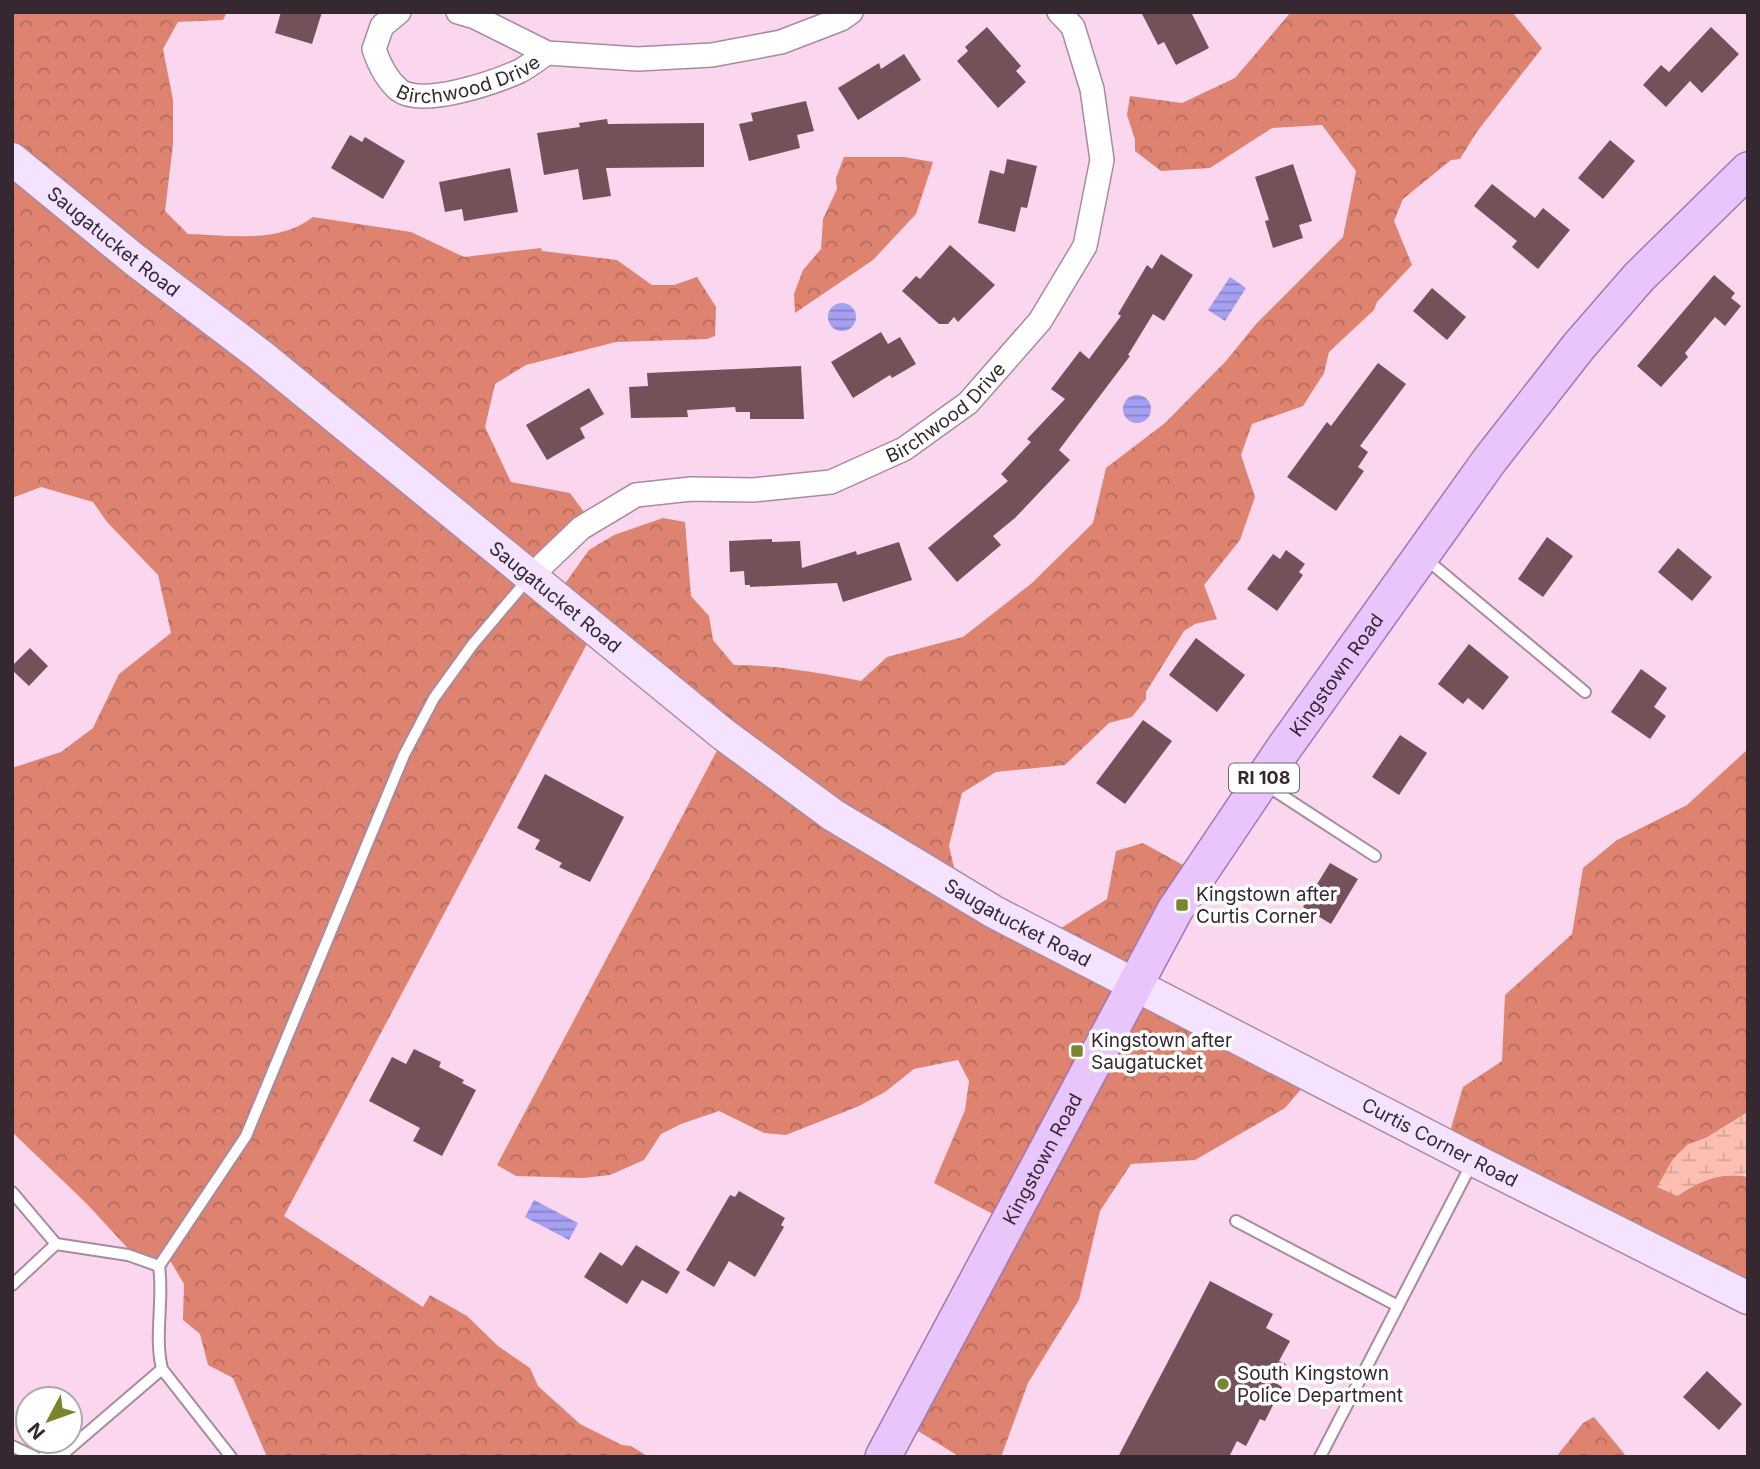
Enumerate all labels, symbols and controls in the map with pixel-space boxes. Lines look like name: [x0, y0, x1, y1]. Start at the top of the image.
street label: Birchwood Drive: [393, 50, 545, 108]
street label: Saugatucket Road: [43, 182, 184, 302]
street label: Birchwood Drive: [882, 358, 1010, 468]
street label: Saugatucket Road: [485, 537, 626, 658]
street label: Kingstown Road: [1285, 609, 1388, 741]
road number: RI 108: [1229, 764, 1299, 792]
street label: Saugatucket Road: [940, 874, 1095, 972]
place label: Kingstown after Curtis Corner: [1196, 883, 1337, 928]
marker: Kingstown after Curtis Corner: [1174, 897, 1190, 913]
place label: Kingstown after Saugatucket: [1091, 1029, 1232, 1074]
marker: Kingstown after Saugatucket: [1069, 1043, 1085, 1059]
street label: Kingstown Road: [998, 1089, 1087, 1229]
street label: Curtis Corner Road: [1358, 1093, 1522, 1192]
place label: South Kingstown Police Department: [1237, 1362, 1403, 1407]
marker: South Kingstown Police Department: [1215, 1376, 1231, 1392]
north arrow: [14, 1385, 84, 1455]
text: N: [23, 1418, 50, 1444]

